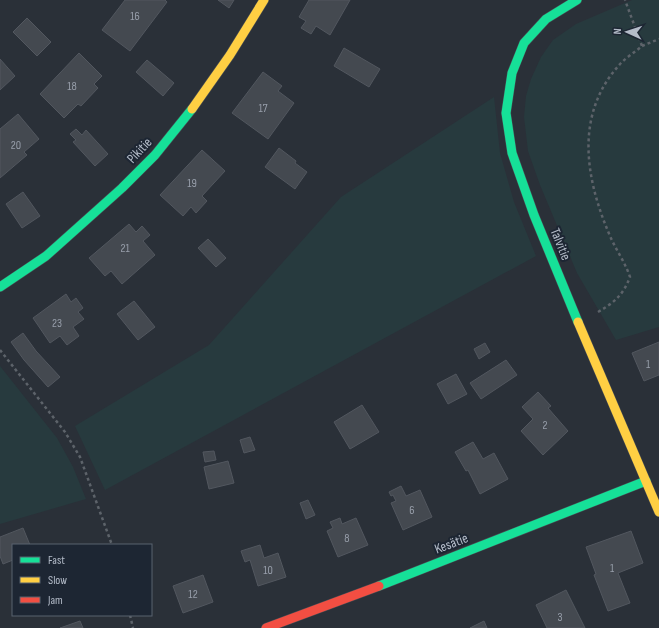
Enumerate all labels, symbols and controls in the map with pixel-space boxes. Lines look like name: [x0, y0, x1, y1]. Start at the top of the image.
house number: 16: [130, 9, 140, 24]
north arrow: [607, 12, 647, 52]
text: N: [611, 28, 624, 35]
house number: 18: [67, 79, 77, 94]
house number: 17: [259, 101, 268, 116]
street label: Pikitie: [123, 134, 155, 167]
house number: 20: [11, 138, 21, 153]
house number: 19: [187, 176, 197, 191]
street label: Talvitie: [546, 226, 575, 263]
house number: 21: [120, 241, 130, 256]
house number: 23: [52, 316, 62, 331]
house number: 1: [646, 357, 651, 372]
house number: 2: [543, 418, 548, 433]
house number: 6: [409, 503, 415, 518]
street label: Kesätie: [432, 529, 470, 558]
house number: 8: [344, 531, 350, 546]
legend: [12, 544, 152, 616]
text: Fast: [48, 553, 65, 568]
house number: 1: [610, 561, 615, 576]
house number: 10: [263, 563, 273, 578]
text: Slow: [48, 573, 67, 588]
house number: 12: [188, 587, 198, 602]
text: Jam: [47, 593, 63, 608]
house number: 3: [557, 610, 563, 625]

